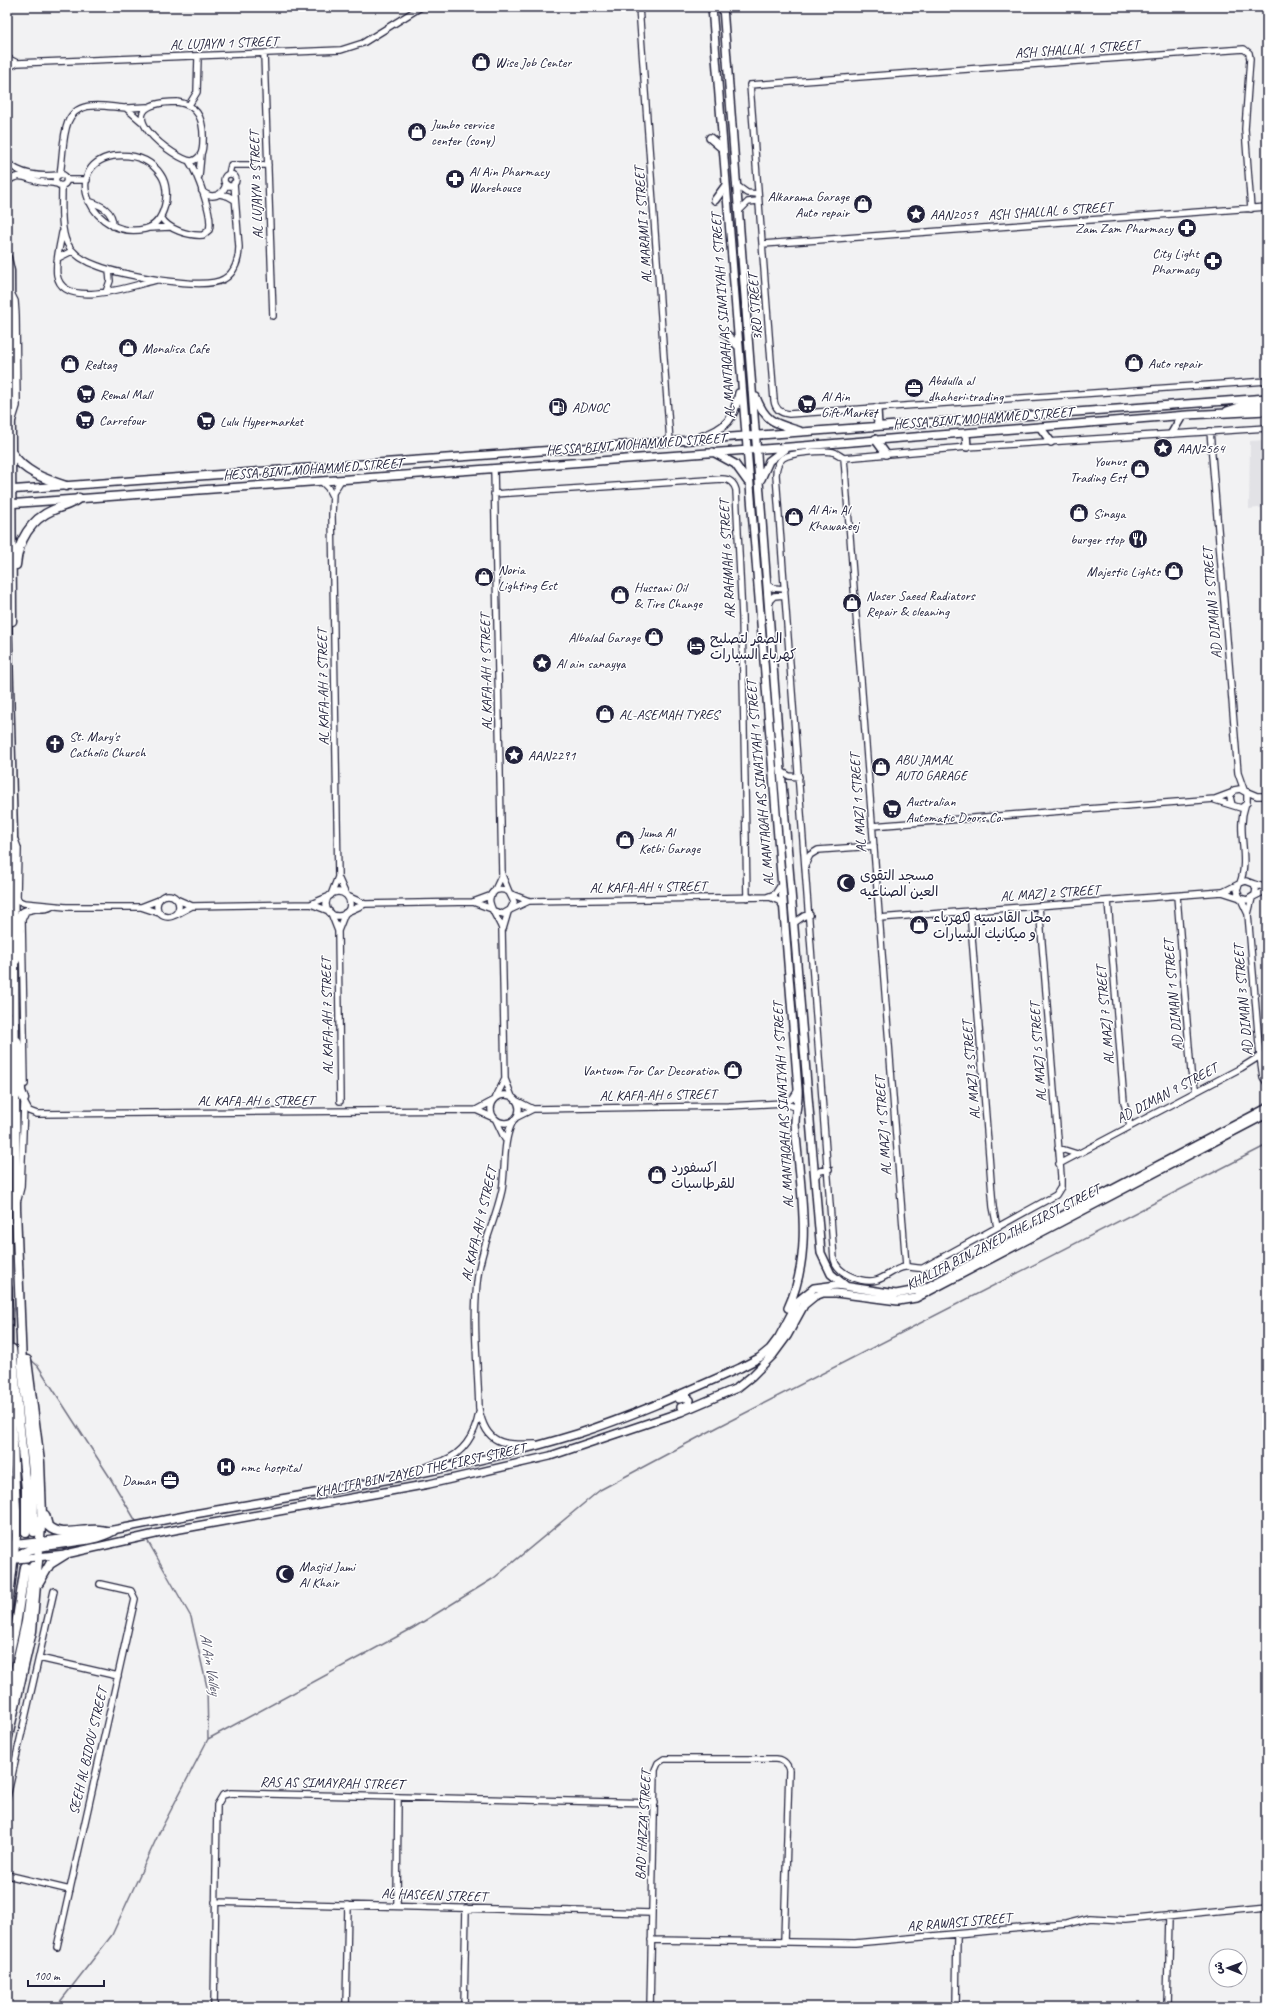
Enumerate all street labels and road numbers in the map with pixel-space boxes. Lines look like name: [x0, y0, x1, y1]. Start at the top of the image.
street label: AL LUJAYN 1 STREET: [170, 32, 282, 53]
street label: ASH SHALLAL 1 STREET: [1014, 36, 1143, 62]
street label: AL LUJAYN 3 STREET: [245, 127, 266, 239]
street label: AL MARAMI 7 STREET: [630, 162, 656, 284]
street label: ASH SHALLAL 6 STREET: [987, 198, 1116, 224]
street label: AL MANTAQAH AS SINA'IYAH 1 STREET: [707, 209, 739, 420]
street label: 3RD STREET: [744, 270, 766, 341]
street label: HESSA BINT MOHAMMED STREET: [893, 403, 1077, 433]
street label: HESSA BINT MOHAMMED STREET: [546, 429, 730, 459]
street label: HESSA BINT MOHAMMED STREET: [223, 454, 407, 484]
street label: AR RAHMAH 6 STREET: [715, 496, 739, 619]
street label: AD DIMAN 3 STREET: [1198, 543, 1225, 659]
street label: AL KAFA-AH 9 STREET: [476, 610, 496, 730]
street label: AL KAFA-AH 7 STREET: [313, 625, 333, 745]
street label: AL MANTAQAH AS SINA'IYAH 1 STREET: [742, 676, 777, 887]
street label: AL MAZJ 1 STREET: [846, 749, 870, 853]
street label: AL KAFA-AH 4 STREET: [590, 877, 710, 897]
street label: AL MAZJ 2 STREET: [1000, 881, 1104, 905]
street label: AD DIMAN 1 STREET: [1159, 935, 1186, 1051]
street label: AD DIMAN 3 STREET: [1229, 940, 1256, 1056]
street label: AL KAFA-AH 7 STREET: [317, 954, 337, 1074]
street label: AL MAZJ 7 STREET: [1092, 961, 1118, 1065]
street label: AL MANTAQAH AS SINA'IYAH 1 STREET: [769, 998, 797, 1208]
street label: AL MAZJ 5 STREET: [1026, 998, 1050, 1102]
street label: AL MAZJ 3 STREET: [958, 1016, 984, 1120]
street label: AD DIMAN 9 STREET: [1114, 1058, 1223, 1127]
street label: AL MAZJ 1 STREET: [871, 1072, 895, 1176]
street label: AL KAFA-AH 6 STREET: [600, 1085, 720, 1105]
street label: AL KAFA-AH 6 STREET: [198, 1092, 318, 1109]
street label: AL KAFA-AH 9 STREET: [458, 1162, 501, 1283]
street label: KHALIFA BIN ZAYED THE FIRST STREET: [903, 1179, 1106, 1293]
street label: KHALIFA BIN ZAYED THE FIRST STREET: [313, 1439, 531, 1501]
street label: SEEH AL BIDOU' STREET: [65, 1682, 112, 1816]
street label: BAD' HAZZA' STREET: [632, 1766, 655, 1880]
street label: RAS AS SIMAYRAH STREET: [260, 1773, 408, 1793]
street label: AL HASEEN STREET: [381, 1885, 490, 1905]
street label: AR RAWASI STREET: [906, 1909, 1015, 1935]

